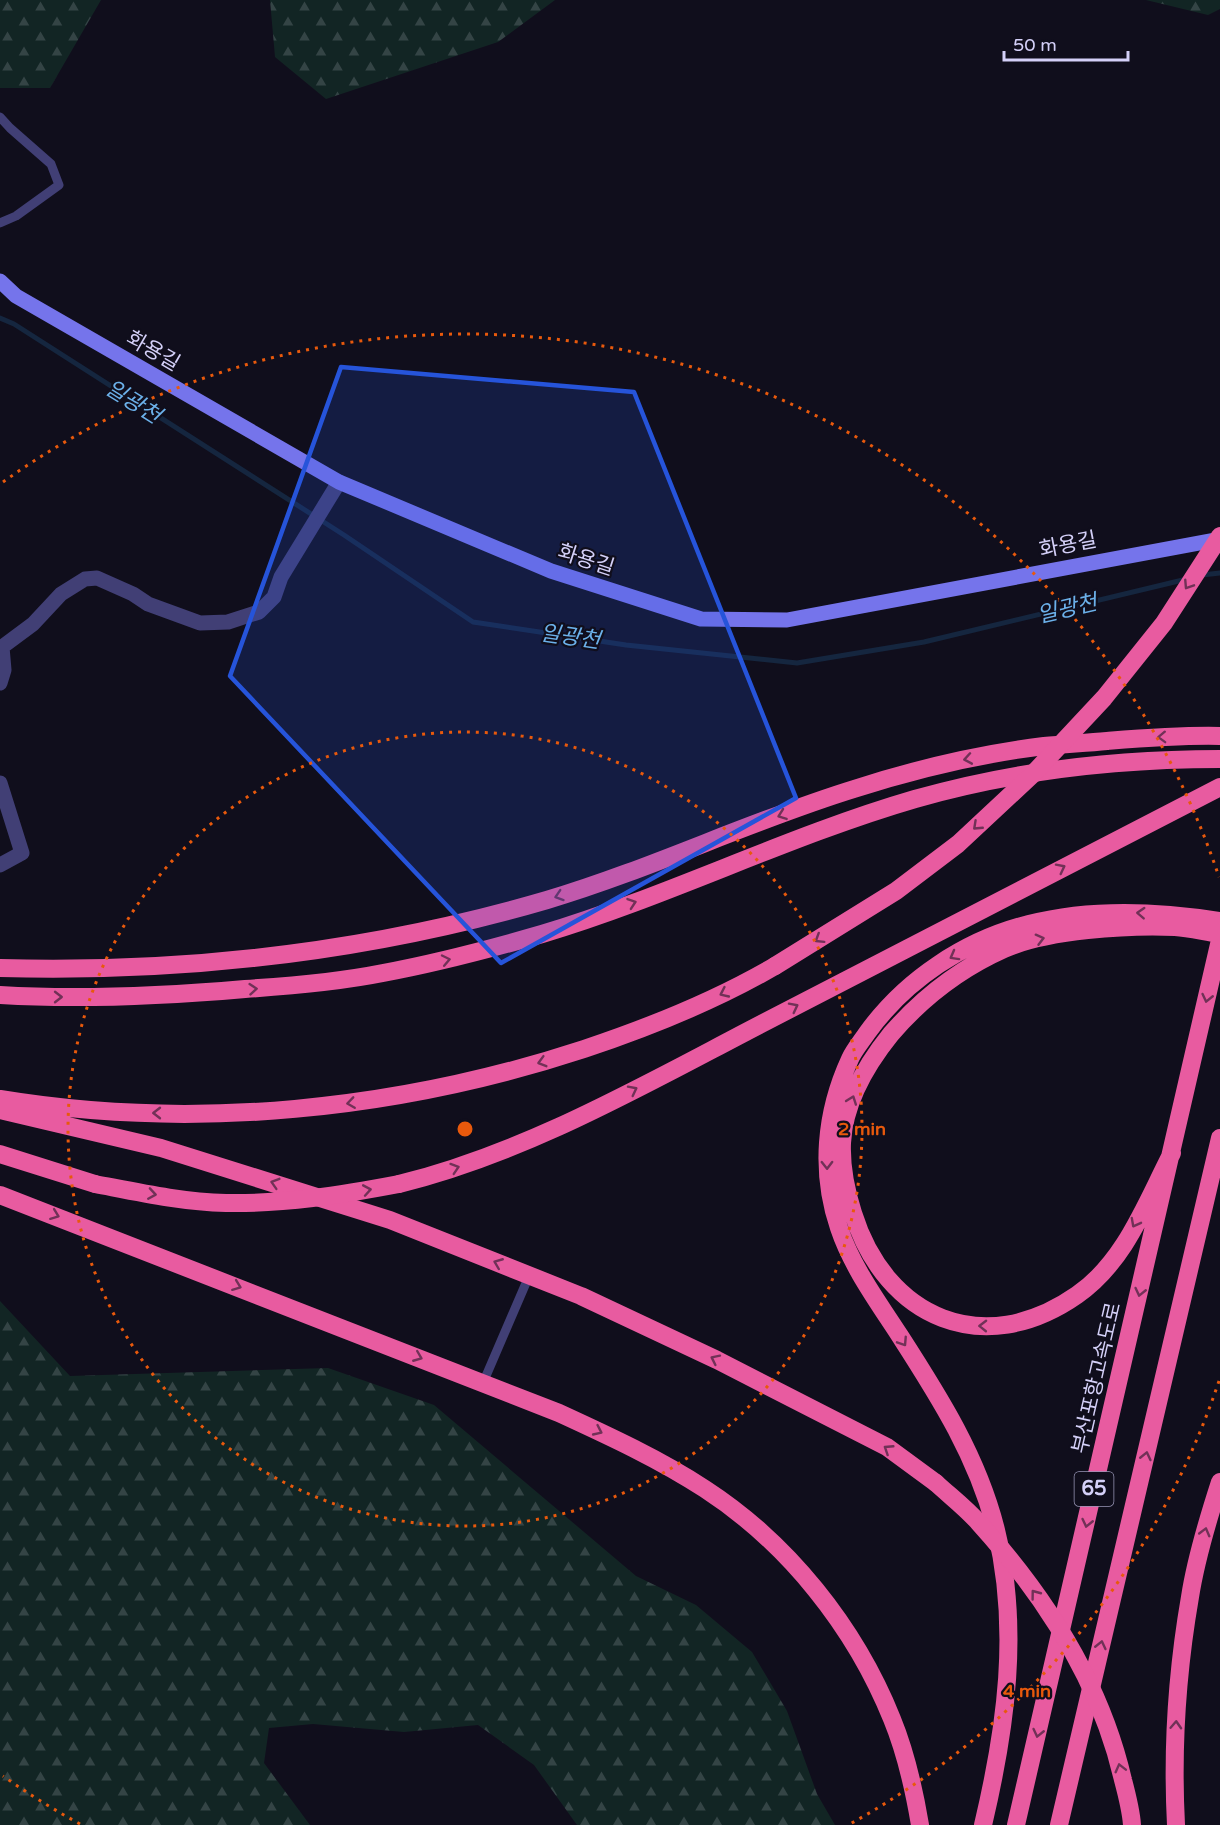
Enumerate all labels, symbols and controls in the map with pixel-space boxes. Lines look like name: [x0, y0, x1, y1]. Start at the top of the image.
scale bar: [1004, 24, 1128, 62]
text: 50 m: [1013, 34, 1057, 56]
street label: 화용길: [122, 326, 184, 376]
water label: 일광천: [100, 375, 168, 431]
street label: 화용길: [1037, 527, 1099, 563]
street label: 화용길: [555, 539, 617, 581]
one-way arrow: [1185, 579, 1196, 590]
water label: 일광천: [1034, 589, 1102, 628]
water label: 일광천: [538, 620, 605, 654]
one-way arrow: [1157, 730, 1166, 743]
one-way arrow: [963, 752, 973, 765]
one-way arrow: [777, 808, 787, 821]
one-way arrow: [974, 819, 984, 830]
one-way arrow: [1054, 864, 1065, 876]
one-way arrow: [554, 888, 565, 901]
one-way arrow: [626, 898, 637, 911]
one-way arrow: [1136, 906, 1145, 919]
one-way arrow: [815, 931, 825, 943]
one-way arrow: [1035, 933, 1045, 946]
one-way arrow: [949, 949, 960, 960]
one-way arrow: [440, 954, 450, 967]
one-way arrow: [249, 983, 258, 996]
one-way arrow: [719, 986, 730, 998]
one-way arrow: [54, 991, 63, 1003]
one-way arrow: [1202, 992, 1215, 1002]
one-way arrow: [788, 1002, 799, 1014]
one-way arrow: [537, 1055, 548, 1067]
one-way arrow: [627, 1085, 638, 1097]
one-way arrow: [844, 1095, 857, 1106]
one-way arrow: [347, 1096, 356, 1108]
one-way arrow: [152, 1106, 161, 1119]
text: 2 min: [838, 1118, 886, 1140]
centre of rings: [455, 1119, 475, 1139]
one-way arrow: [821, 1161, 833, 1170]
one-way arrow: [449, 1163, 460, 1176]
one-way arrow: [270, 1177, 281, 1190]
one-way arrow: [361, 1184, 371, 1197]
one-way arrow: [147, 1188, 157, 1200]
one-way arrow: [49, 1208, 60, 1221]
one-way arrow: [1131, 1217, 1142, 1227]
one-way arrow: [493, 1258, 504, 1270]
one-way arrow: [231, 1278, 241, 1291]
one-way arrow: [1135, 1286, 1148, 1296]
street label: 부산포항고속도로: [1067, 1300, 1127, 1456]
one-way arrow: [978, 1320, 987, 1332]
one-way arrow: [896, 1335, 907, 1346]
one-way arrow: [412, 1350, 423, 1362]
one-way arrow: [710, 1355, 721, 1367]
one-way arrow: [592, 1424, 603, 1436]
one-way arrow: [884, 1444, 894, 1456]
one-way arrow: [1138, 1451, 1151, 1461]
road number: 65: [1074, 1472, 1114, 1506]
one-way arrow: [1081, 1517, 1094, 1527]
one-way arrow: [1198, 1527, 1210, 1538]
one-way arrow: [1031, 1590, 1042, 1601]
one-way arrow: [1094, 1641, 1107, 1651]
text: 4 min: [1003, 1680, 1051, 1702]
one-way arrow: [1170, 1720, 1183, 1729]
one-way arrow: [1032, 1728, 1045, 1738]
one-way arrow: [1115, 1763, 1127, 1774]

